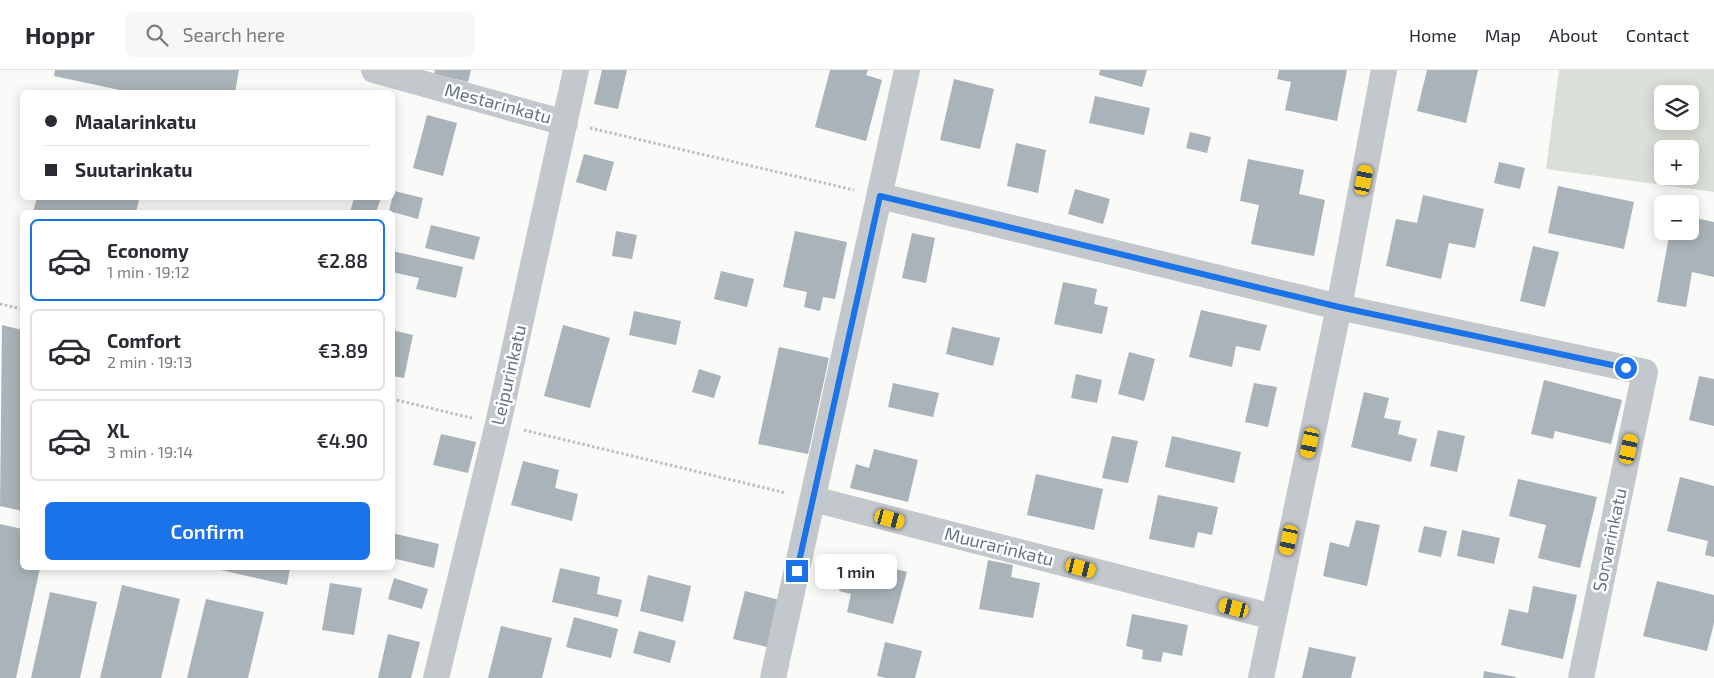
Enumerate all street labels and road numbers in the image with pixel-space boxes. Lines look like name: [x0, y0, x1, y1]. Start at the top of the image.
street label: Mestarinkatu: [442, 78, 554, 128]
street label: Leipurinkatu: [486, 322, 530, 427]
street label: Sorvarinkatu: [1587, 486, 1631, 594]
street label: Muurarinkatu: [942, 522, 1056, 570]

